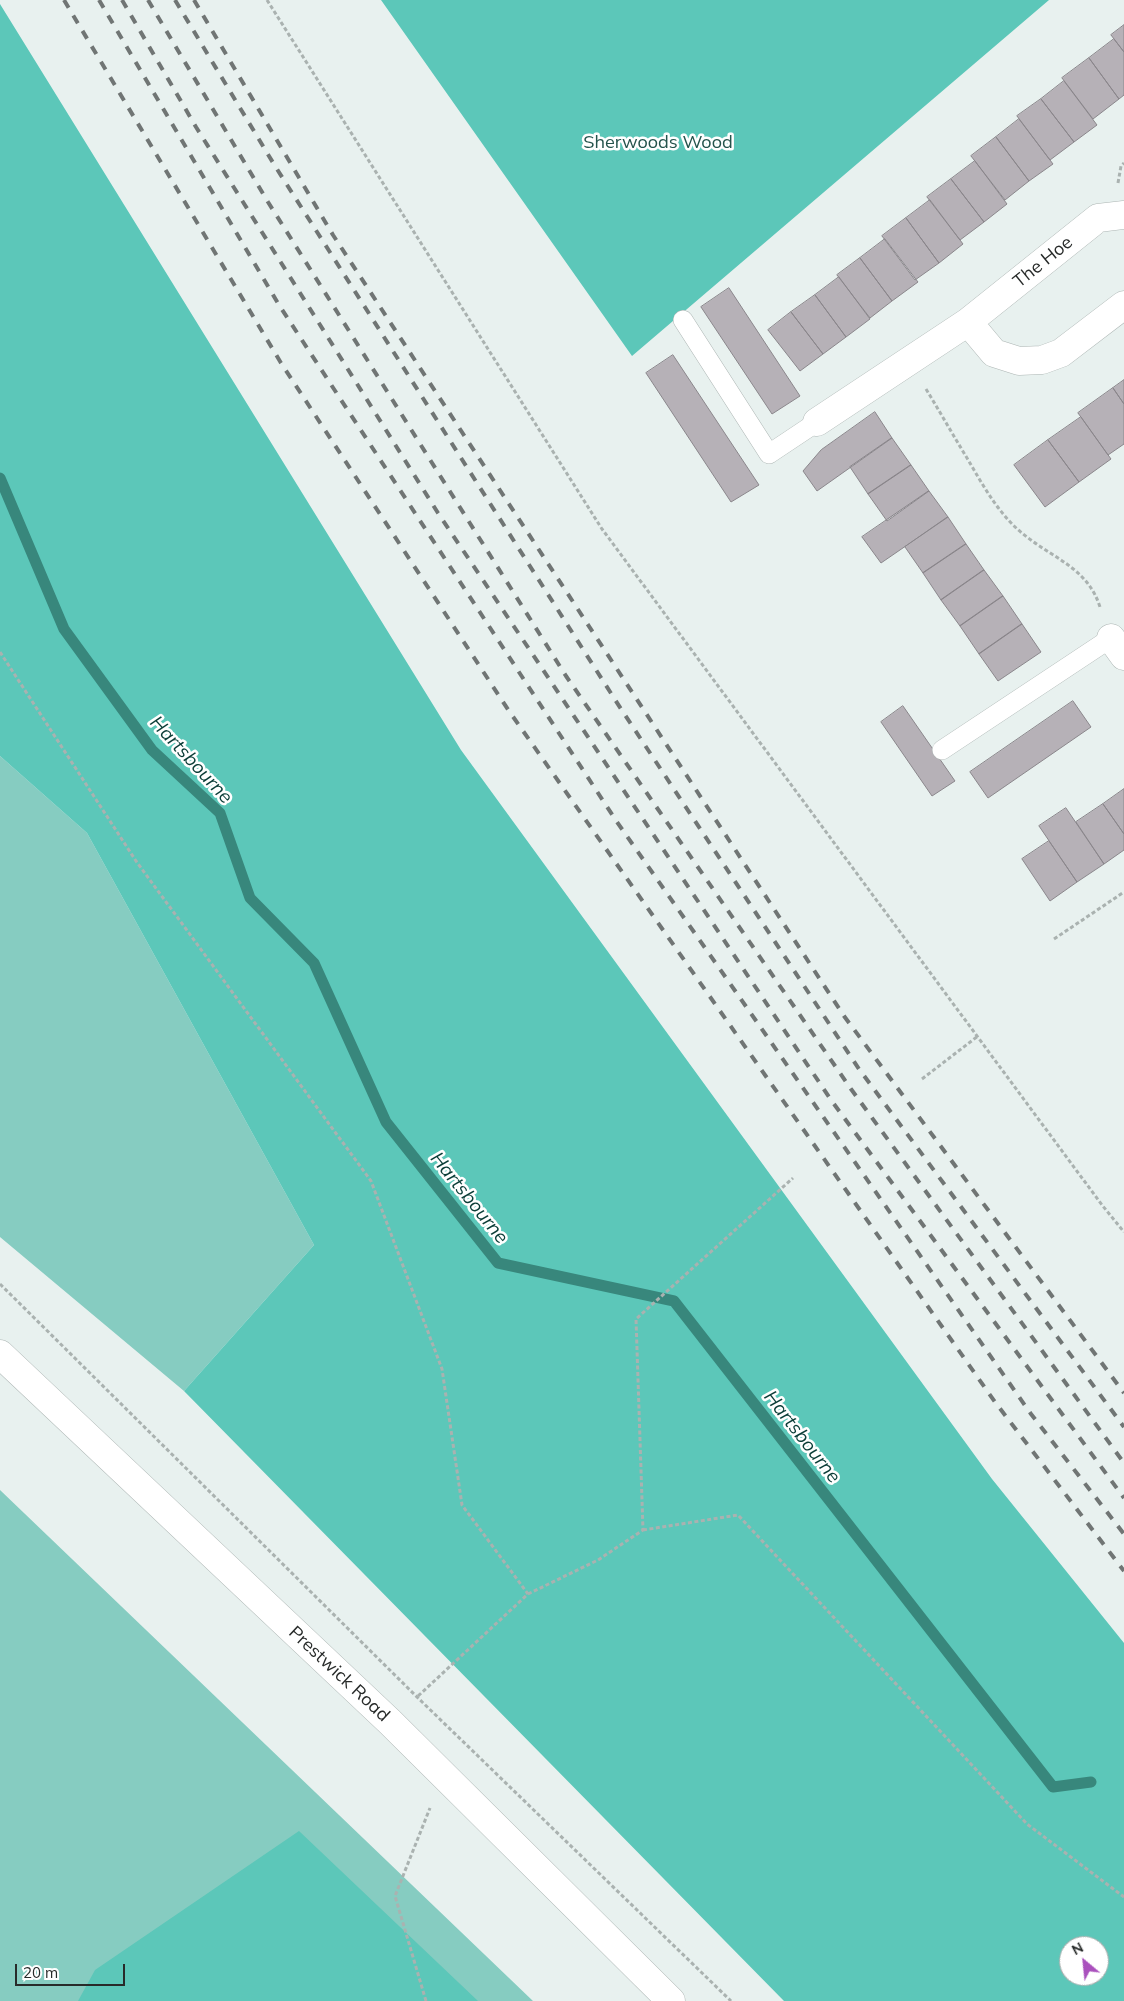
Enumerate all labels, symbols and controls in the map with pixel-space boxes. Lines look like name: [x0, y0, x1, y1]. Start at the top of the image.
park label: Sherwoods Wood: [583, 132, 733, 154]
street label: The Hoe: [1009, 232, 1077, 292]
water label: Hartsbourne: [145, 712, 237, 808]
water label: Hartsbourne: [425, 1148, 513, 1248]
water label: Hartsbourne: [759, 1386, 845, 1488]
street label: Prestwick Road: [284, 1622, 394, 1726]
north arrow: [1059, 1936, 1109, 1986]
text: N: [1069, 1938, 1086, 1959]
scale bar: [18, 1954, 128, 1986]
text: 20 m: [23, 1963, 58, 1982]

